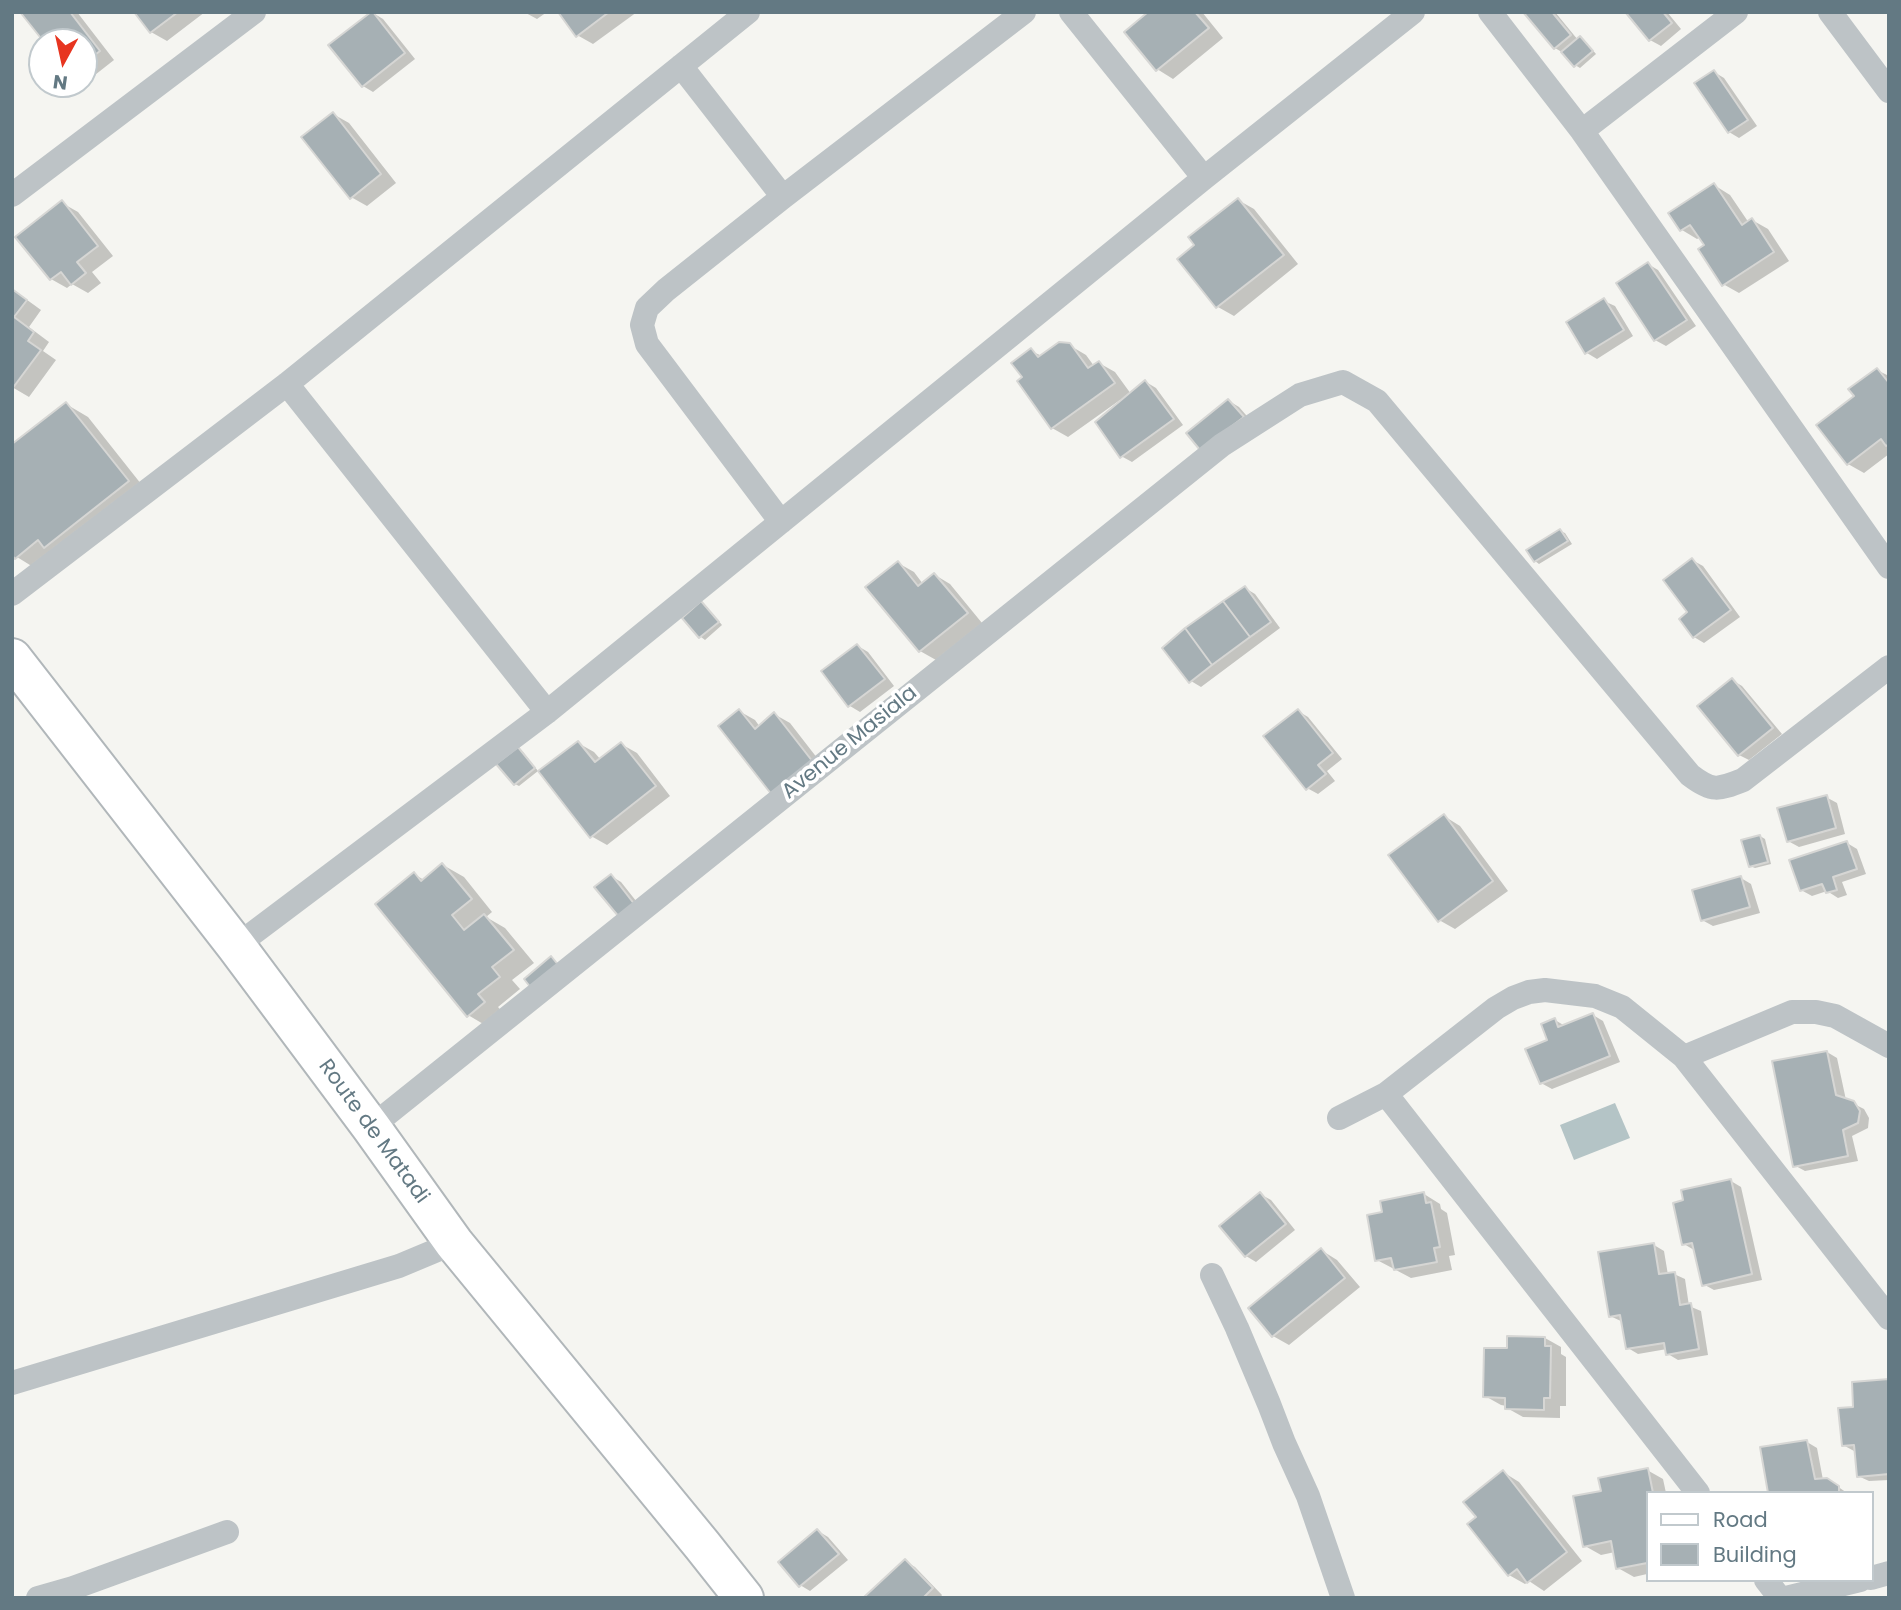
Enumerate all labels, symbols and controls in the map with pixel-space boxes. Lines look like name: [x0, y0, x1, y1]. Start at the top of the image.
north arrow: [28, 28, 98, 98]
text: N: [51, 68, 69, 97]
street label: Avenue Masiala: [777, 681, 923, 805]
street label: Route de Matadi: [312, 1055, 434, 1209]
legend: [1646, 1491, 1873, 1582]
text: Road: [1713, 1505, 1768, 1534]
text: Building: [1713, 1540, 1797, 1569]

